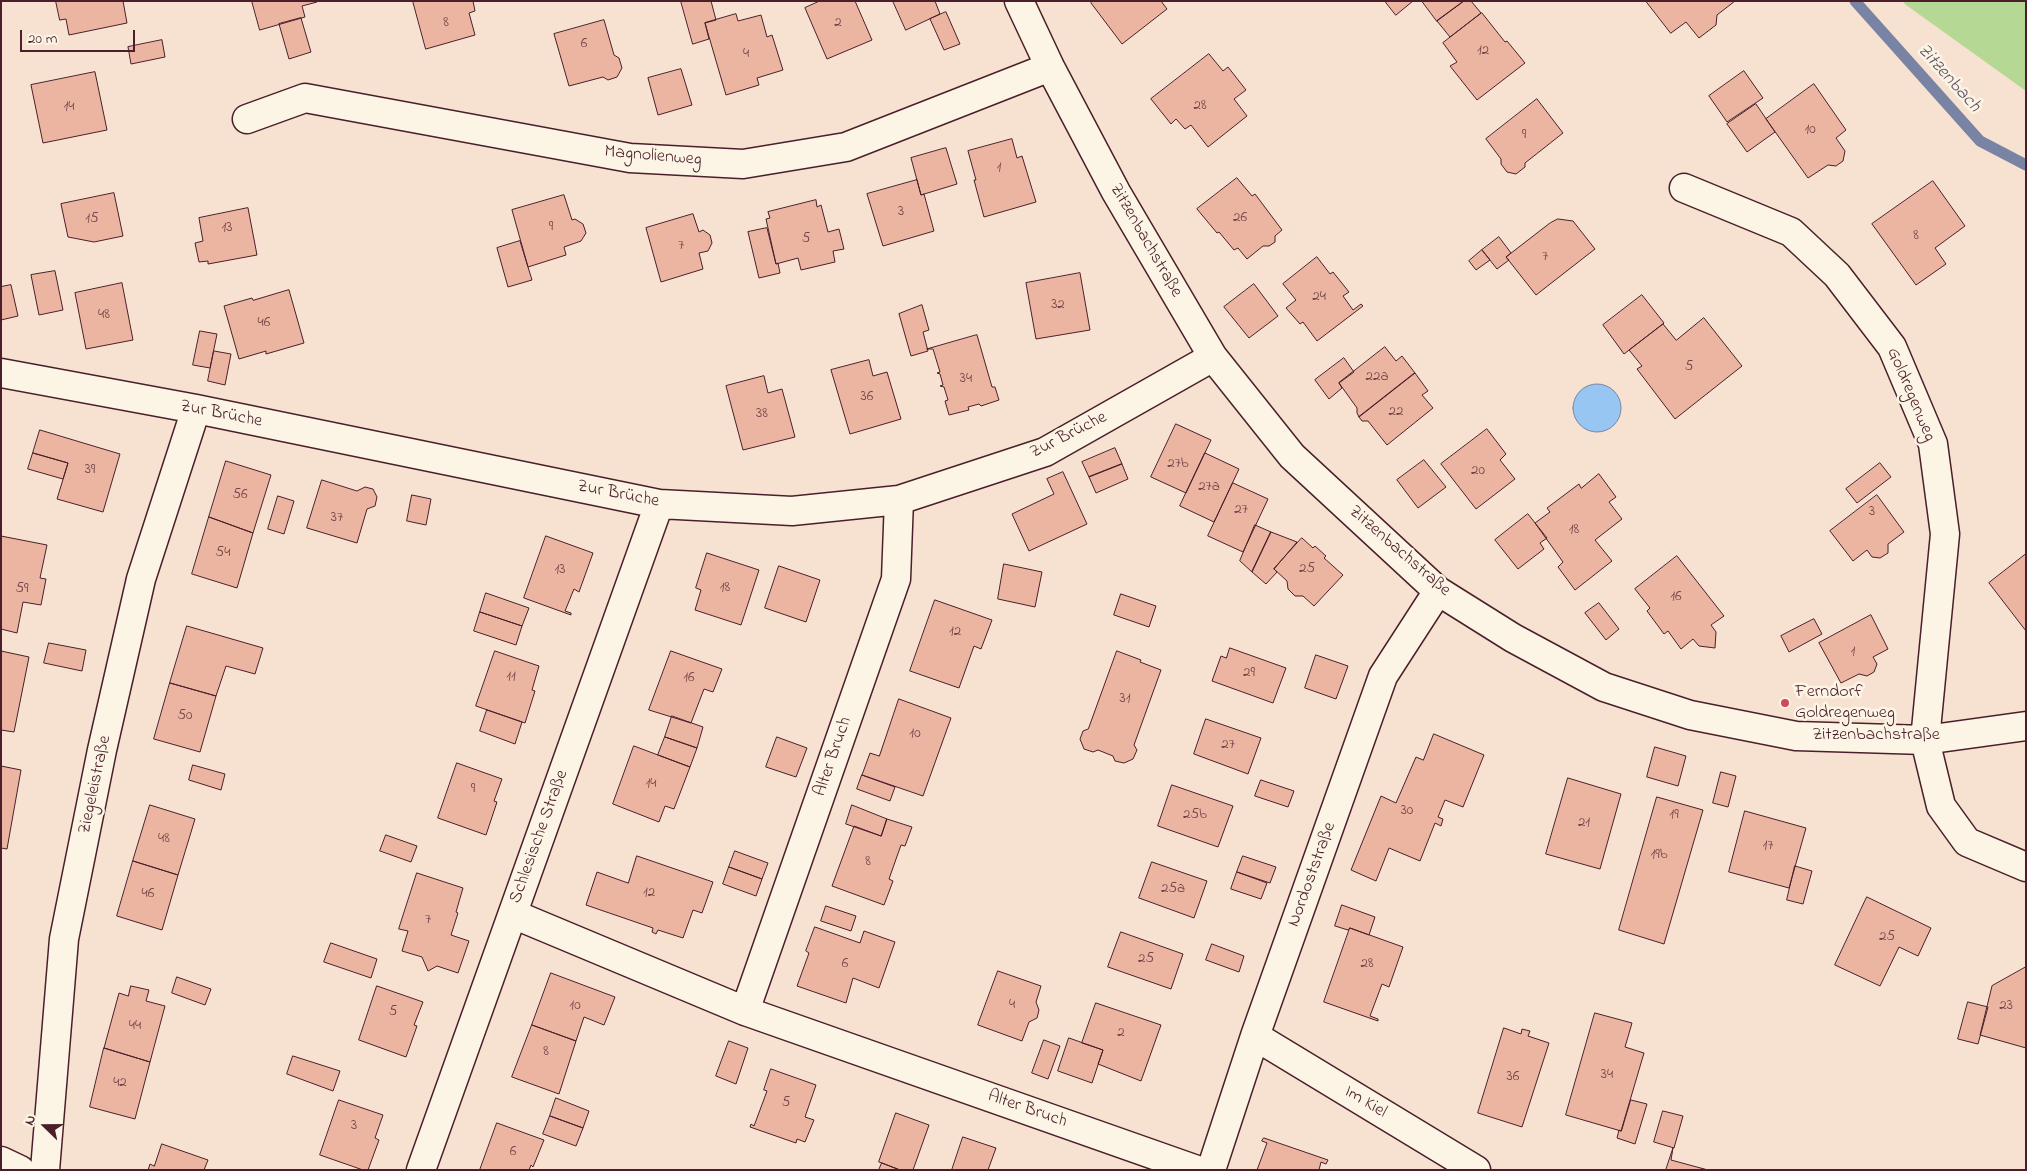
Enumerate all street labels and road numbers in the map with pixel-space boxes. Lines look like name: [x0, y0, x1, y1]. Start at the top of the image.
street label: Magnolienweg: [603, 142, 703, 172]
street label: Zitzenbachstraße: [1104, 180, 1186, 302]
street label: Goldregenweg: [1881, 345, 1939, 445]
street label: Zur Brüche: [178, 396, 264, 434]
street label: Zur Brüche: [1027, 408, 1111, 464]
street label: Zur Brüche: [575, 476, 661, 514]
street label: Zitzenbachstraße: [1344, 502, 1454, 602]
street label: Alter Bruch: [810, 714, 858, 800]
street label: Zitzenbachstraße: [1812, 725, 1940, 747]
street label: Ziegeleistraße: [75, 734, 117, 836]
street label: Schlesische Straße: [506, 767, 574, 907]
street label: Nordoststraße: [1284, 820, 1342, 930]
street label: Im Kiel: [1340, 1082, 1390, 1124]
street label: Alter Bruch: [984, 1086, 1070, 1134]

